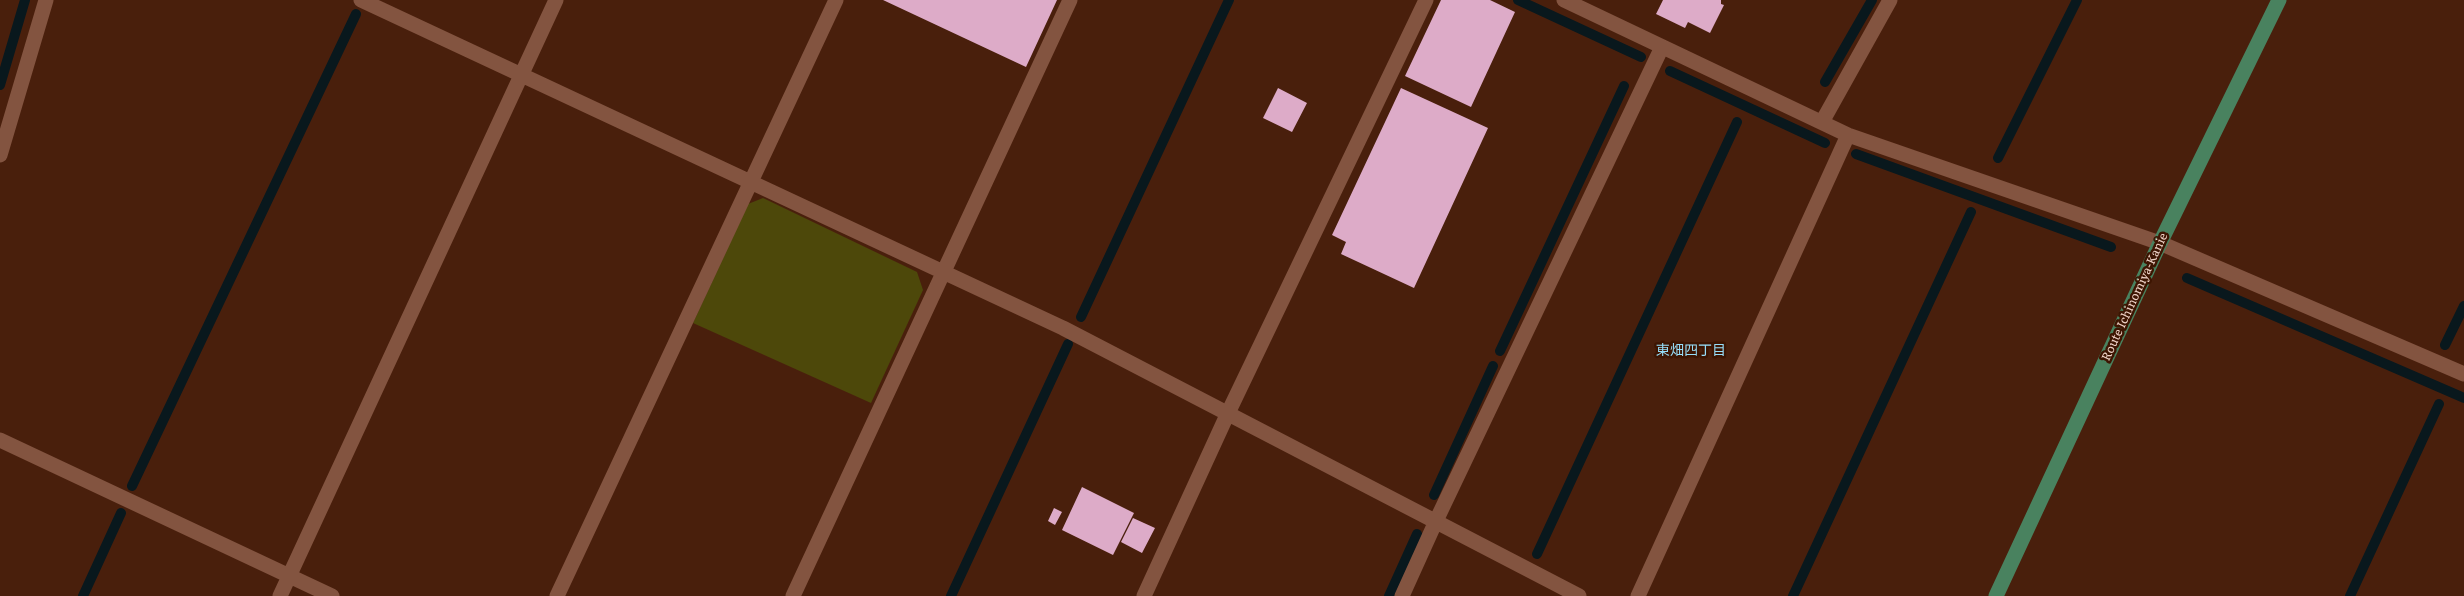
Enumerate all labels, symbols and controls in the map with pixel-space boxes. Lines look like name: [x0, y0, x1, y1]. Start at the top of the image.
street label: Route Ichinomiya-Kanie: [2099, 231, 2171, 363]
district label: 東畑四丁目: [1656, 343, 1726, 359]

